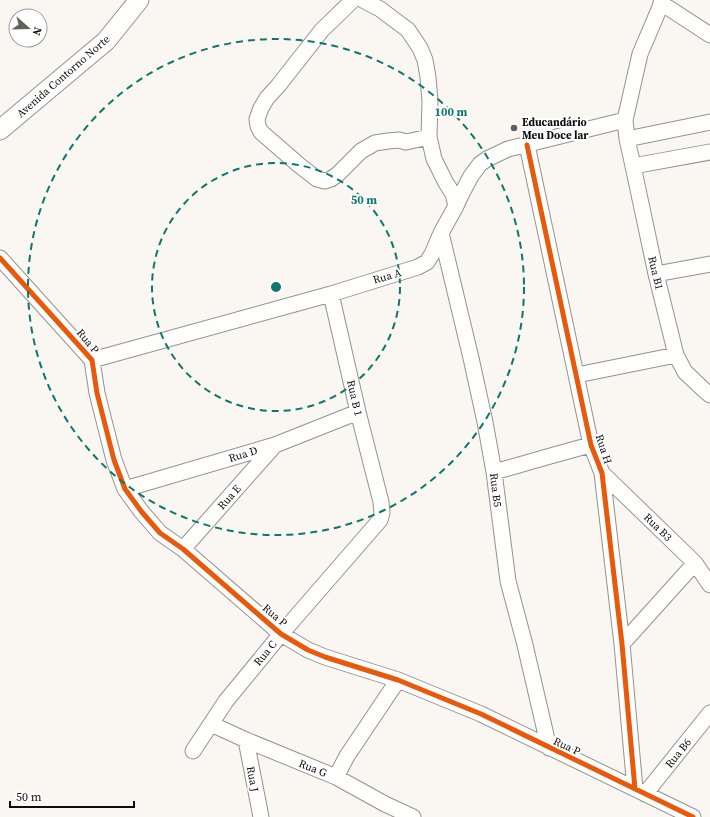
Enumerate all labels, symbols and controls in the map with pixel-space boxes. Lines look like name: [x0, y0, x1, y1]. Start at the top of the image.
north arrow: [8, 8, 48, 48]
street label: Avenida Contorno Norte: [14, 32, 112, 120]
text: 100 m: [435, 104, 468, 120]
place label: Educandário Meu Doce lar: [522, 115, 589, 143]
marker: Educandário Meu Doce lar: [509, 123, 519, 133]
text: 50 m: [351, 192, 377, 208]
street label: Rua B1: [644, 255, 667, 291]
street label: Rua A: [371, 265, 404, 288]
centre of rings: [269, 280, 283, 294]
street label: Rua P: [73, 326, 103, 357]
street label: Rua B 1: [343, 379, 366, 418]
street label: Rua H: [592, 432, 615, 466]
street label: Rua D: [227, 443, 260, 466]
street label: Rua B5: [486, 472, 505, 508]
street label: Rua E: [214, 482, 245, 513]
street label: Rua B3: [640, 510, 675, 545]
street label: Rua P: [259, 601, 291, 630]
street label: Rua C: [251, 637, 280, 669]
street label: Rua P: [551, 734, 583, 759]
street label: Rua B6: [662, 735, 695, 771]
street label: Rua G: [297, 756, 330, 781]
street label: Rua J: [243, 765, 262, 793]
scale bar: [10, 783, 134, 809]
text: 50 m: [16, 789, 42, 805]

